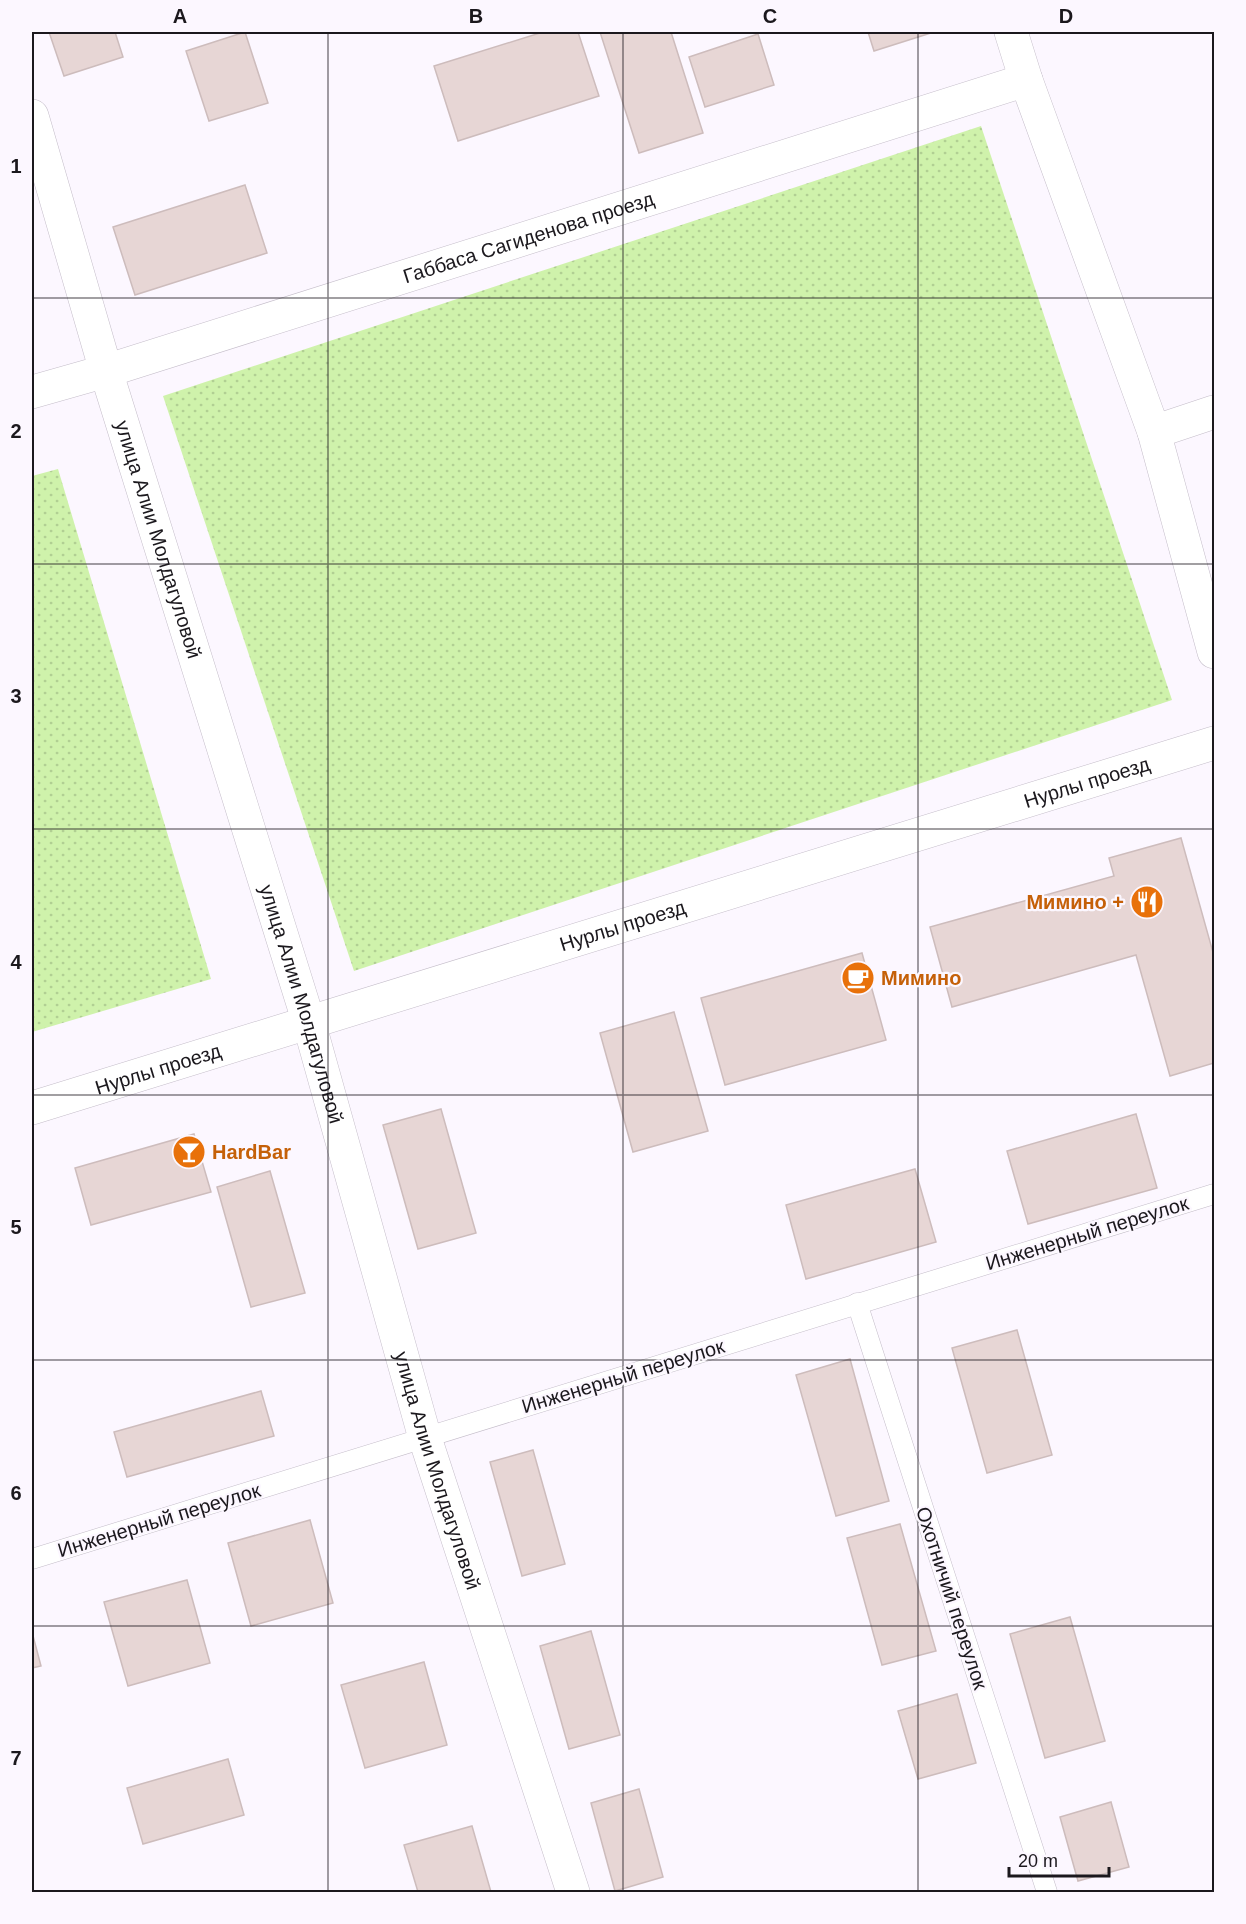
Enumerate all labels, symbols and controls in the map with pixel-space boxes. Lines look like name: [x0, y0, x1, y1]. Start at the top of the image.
text: A: [173, 5, 187, 27]
text: B: [469, 5, 483, 27]
text: C: [763, 5, 777, 27]
text: D: [1059, 5, 1073, 27]
text: 1: [10, 155, 22, 177]
street label: Габбаса Сагиденова проезд: [400, 187, 657, 287]
street label: улица Алии Молдагуловой: [111, 418, 206, 661]
text: 2: [10, 420, 22, 442]
text: 3: [10, 685, 22, 707]
street label: Нурлы проезд: [1021, 752, 1153, 812]
street label: улица Алии Молдагуловой: [256, 882, 348, 1126]
restaurant icon: Мимино +: [1129, 884, 1165, 920]
place label: Мимино +: [1026, 891, 1124, 913]
street label: Нурлы проезд: [557, 896, 688, 955]
text: 4: [10, 951, 22, 973]
cafe icon: Мимино: [840, 960, 876, 996]
place label: Мимино: [881, 967, 961, 989]
street label: Нурлы проезд: [93, 1039, 224, 1099]
bar icon: HardBar: [171, 1134, 207, 1170]
place label: HardBar: [212, 1141, 291, 1163]
street label: Инженерный переулок: [983, 1192, 1191, 1274]
text: 5: [10, 1216, 22, 1238]
street label: Инженерный переулок: [519, 1335, 727, 1417]
street label: улица Алии Молдагуловой: [390, 1349, 485, 1592]
street label: Инженерный переулок: [55, 1479, 263, 1561]
text: 6: [10, 1482, 22, 1504]
street label: Охотничий переулок: [912, 1504, 992, 1692]
text: 7: [10, 1747, 22, 1769]
scale bar: [1009, 1840, 1110, 1878]
text: 20 m: [1018, 1851, 1058, 1871]

